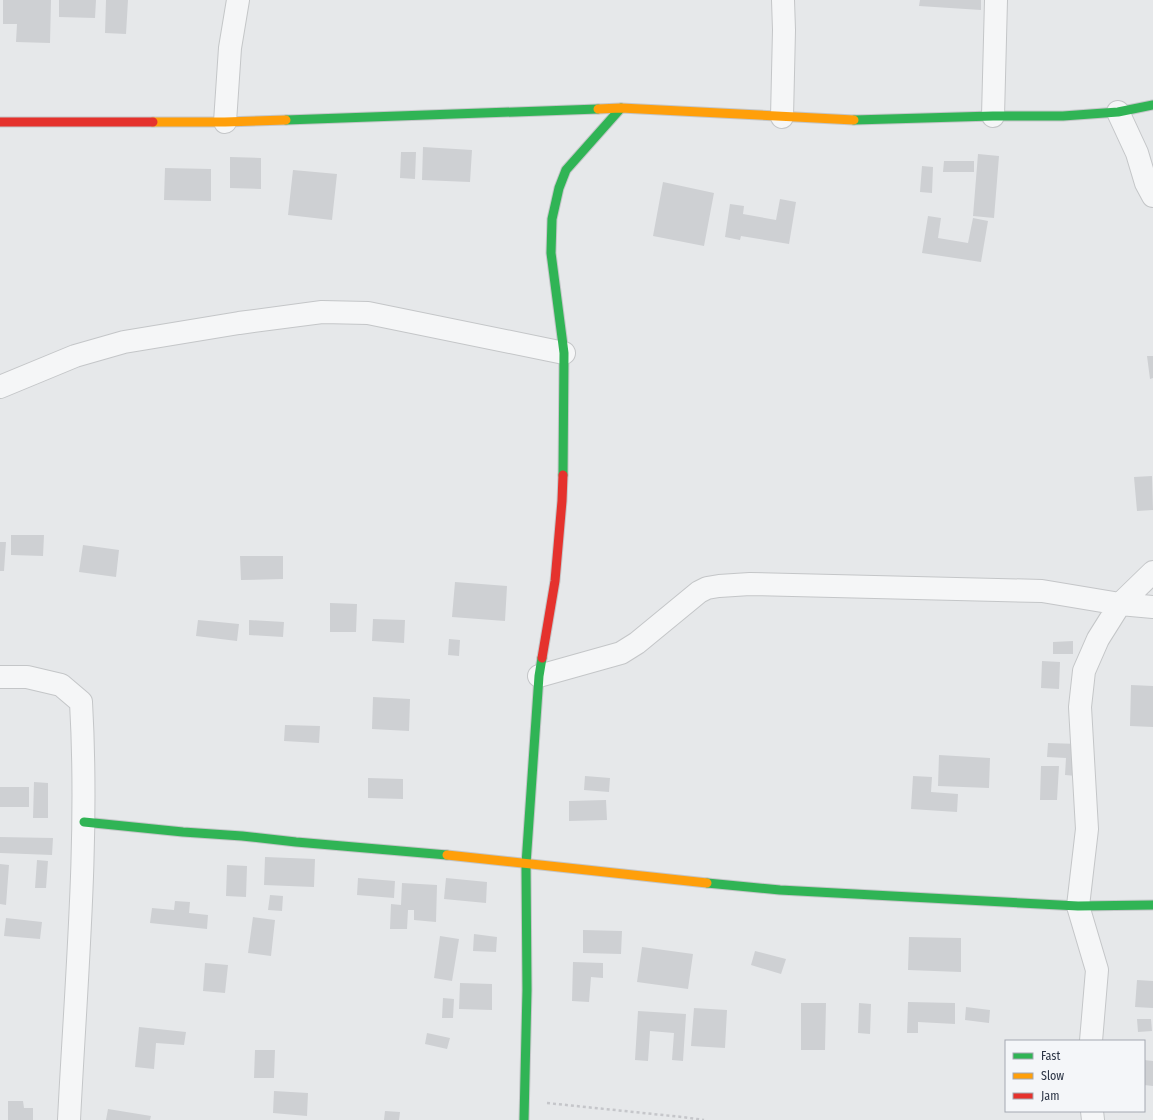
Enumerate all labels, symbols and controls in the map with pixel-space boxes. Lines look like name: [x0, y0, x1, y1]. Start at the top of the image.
legend: [1005, 1040, 1145, 1112]
text: Fast: [1041, 1049, 1060, 1063]
text: Slow: [1041, 1069, 1064, 1083]
text: Jam: [1041, 1089, 1059, 1103]

